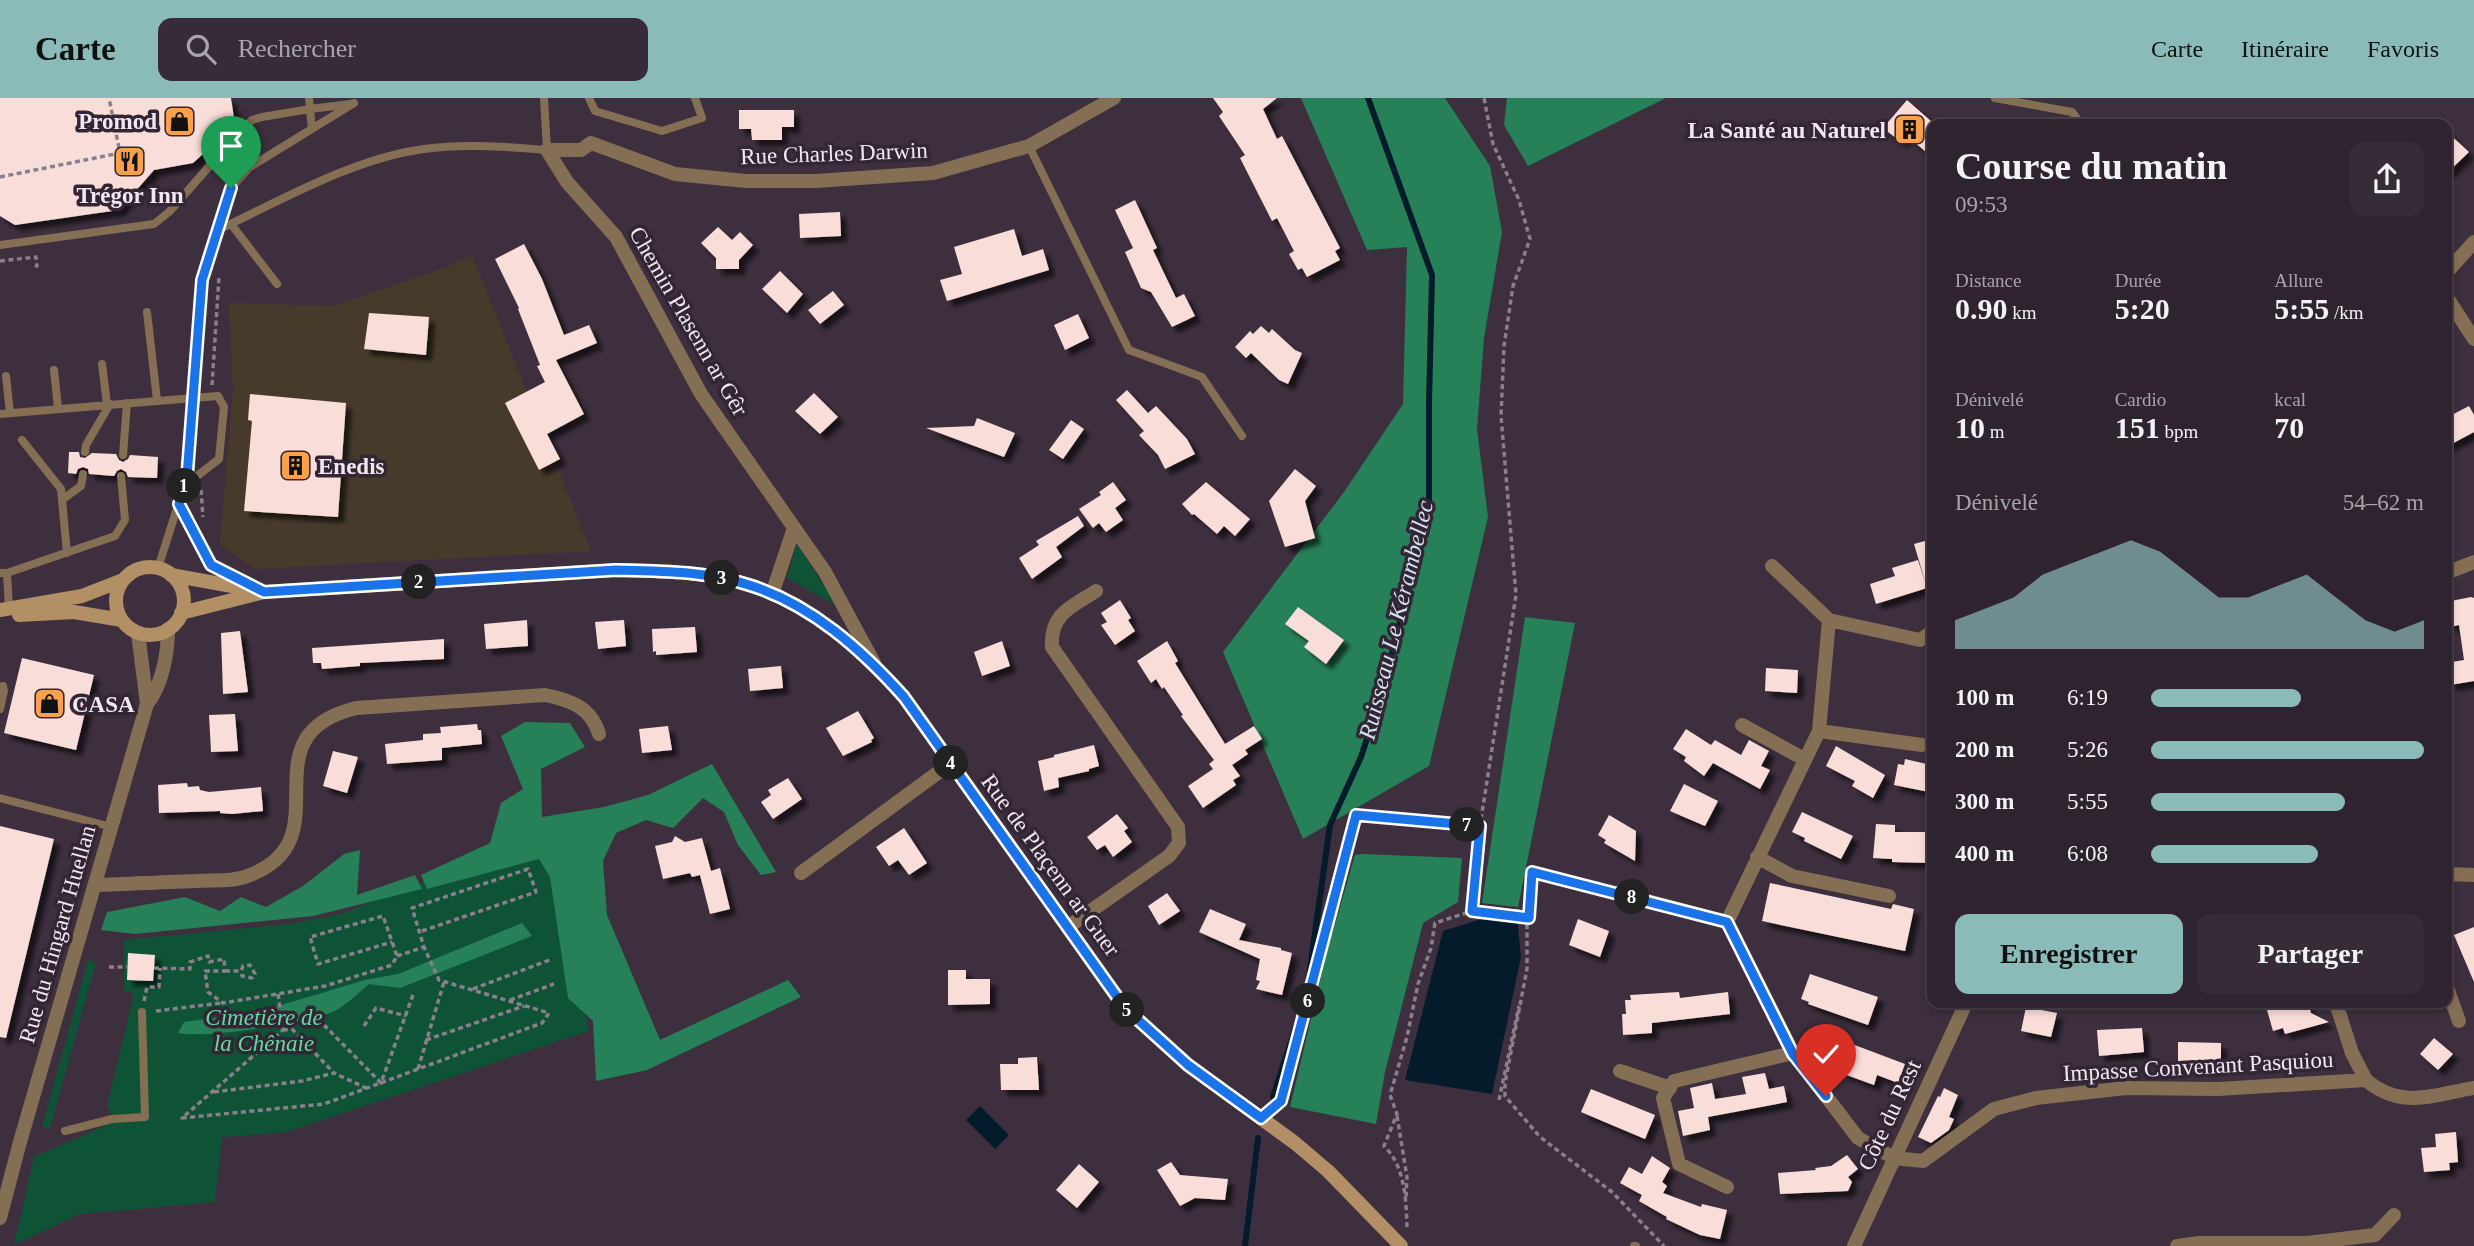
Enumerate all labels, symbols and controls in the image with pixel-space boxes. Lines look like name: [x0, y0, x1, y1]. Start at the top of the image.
search box: [158, 18, 648, 81]
icon: search: [182, 30, 220, 68]
text: Carte: [35, 31, 116, 67]
text: Rechercher: [238, 34, 356, 63]
text: Carte: [2151, 36, 2203, 62]
text: Itinéraire: [2241, 36, 2329, 62]
text: Favoris: [2367, 36, 2439, 62]
shop icon: Promod: [163, 104, 197, 138]
place label: Promod: [78, 109, 157, 134]
building icon: La Santé au Naturel: [1892, 113, 1926, 147]
pin: [201, 116, 261, 188]
place label: La Santé au Naturel: [1688, 118, 1886, 143]
icon: arrive: [212, 127, 250, 165]
street label: Rue Charles Darwin: [740, 138, 929, 169]
button: share: [2350, 142, 2424, 216]
restaurant icon: Trégor Inn: [113, 144, 147, 178]
text: Course du matin: [1955, 145, 2227, 187]
place label: Trégor Inn: [76, 183, 184, 208]
text: 09:53: [1955, 192, 2007, 217]
street label: Chemin Plasenn ar Gêr: [624, 222, 753, 420]
text: Distance: [1955, 270, 2021, 291]
text: Durée: [2115, 270, 2161, 291]
text: Allure: [2274, 270, 2323, 291]
text: 0.90: [1955, 292, 2008, 325]
text: 5:20: [2115, 292, 2170, 325]
text: 5:55: [2274, 292, 2329, 325]
text: km: [2008, 302, 2037, 323]
text: /km: [2329, 302, 2364, 323]
text: Dénivelé: [1955, 389, 2024, 410]
text: Cardio: [2115, 389, 2166, 410]
text: kcal: [2274, 389, 2306, 410]
text: 10: [1955, 411, 1985, 444]
text: 151: [2115, 411, 2160, 444]
text: 70: [2274, 411, 2304, 444]
text: m: [1985, 421, 2005, 442]
text: bpm: [2160, 421, 2198, 442]
building icon: Enedis: [278, 449, 312, 483]
place label: Enedis: [318, 454, 385, 479]
pin: 1: [166, 468, 202, 504]
text: 1: [179, 475, 188, 496]
text: Dénivelé: [1955, 490, 2038, 515]
text: 54–62 m: [2343, 490, 2424, 515]
water label: Ruisseau Le Kérambellec: [1353, 498, 1438, 743]
pin: 3: [704, 560, 740, 596]
pin: 2: [402, 564, 436, 600]
text: 3: [717, 567, 726, 588]
text: 2: [414, 571, 423, 592]
text: 100 m: [1955, 685, 2014, 710]
text: 6:19: [2067, 685, 2108, 710]
shop icon: CASA: [32, 687, 66, 721]
place label: CASA: [72, 692, 135, 717]
text: 200 m: [1955, 737, 2014, 762]
text: 5:26: [2067, 737, 2108, 762]
pin: 4: [934, 746, 968, 780]
text: 4: [946, 752, 955, 773]
street label: Rue de Plaçenn ar Guer: [976, 770, 1125, 961]
text: 300 m: [1955, 789, 2014, 814]
text: 5:55: [2067, 789, 2108, 814]
pin: 7: [1450, 808, 1484, 842]
text: 7: [1462, 814, 1471, 835]
street label: Rue du Hingard Huellan: [14, 822, 101, 1046]
text: 400 m: [1955, 841, 2014, 866]
text: 6:08: [2067, 841, 2108, 866]
pin: 8: [1614, 880, 1650, 914]
text: 8: [1627, 886, 1636, 907]
button: Enregistrer: [1955, 914, 2183, 994]
button: Partager: [2197, 914, 2424, 994]
pin: 6: [1290, 984, 1326, 1018]
text: 6: [1303, 990, 1312, 1011]
pin: 5: [1110, 992, 1144, 1028]
text: 5: [1122, 999, 1131, 1020]
park label: Cimetière de la Chênaie: [205, 1005, 323, 1056]
pin: [1796, 1024, 1856, 1096]
icon: check: [1807, 1035, 1845, 1073]
street label: Impasse Convenant Pasquiou: [2062, 1047, 2334, 1086]
street label: Côte du Rest: [1853, 1056, 1926, 1174]

